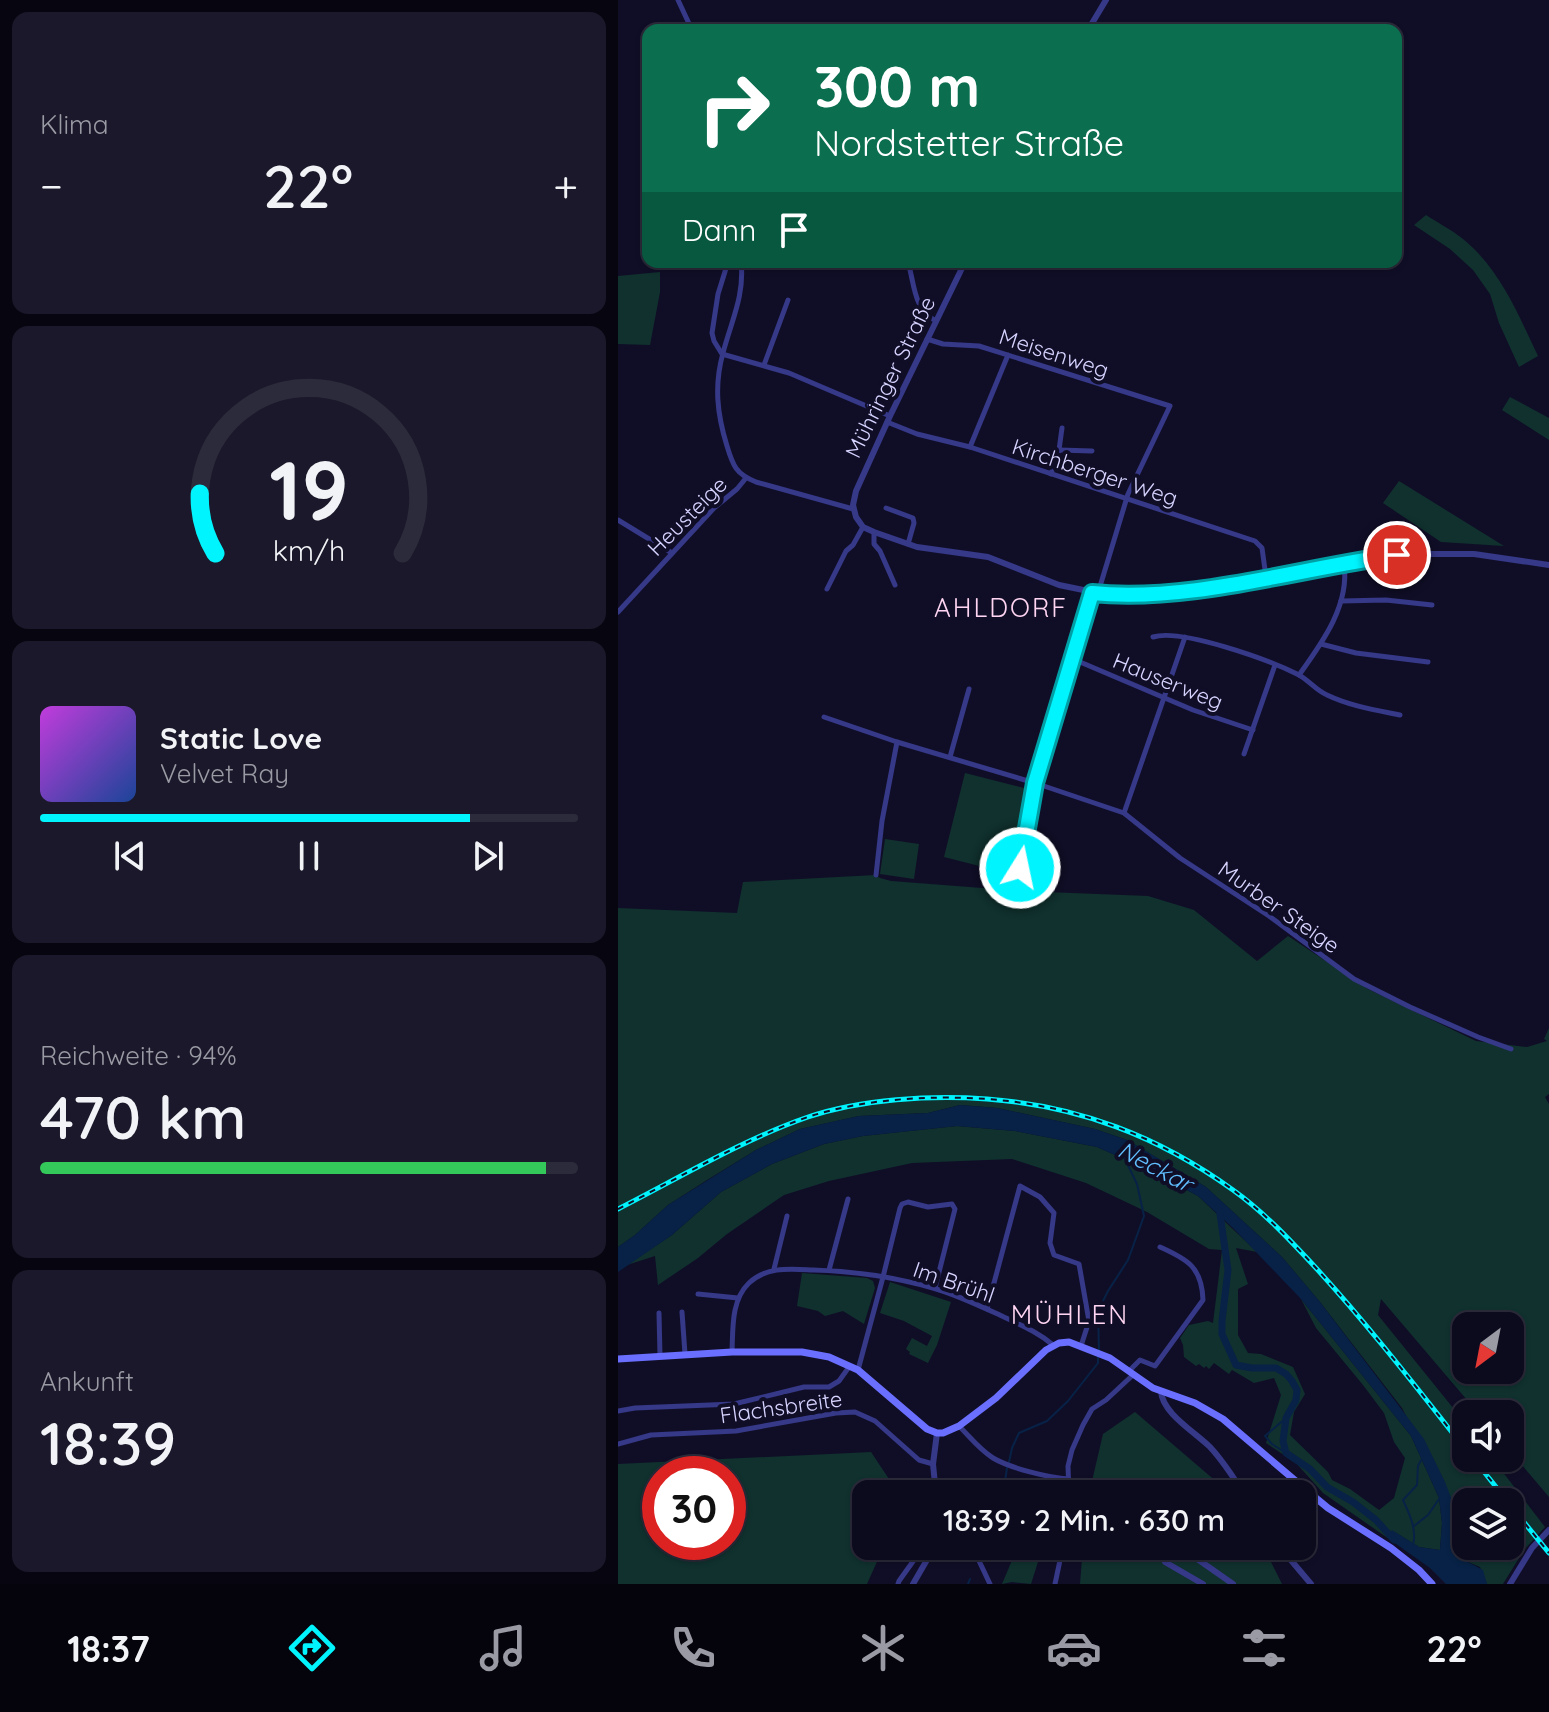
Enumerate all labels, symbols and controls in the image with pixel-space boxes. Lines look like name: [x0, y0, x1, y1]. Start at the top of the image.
text: 300 m: [814, 51, 980, 121]
icon: right: [682, 56, 786, 160]
text: Klima: [40, 108, 109, 141]
text: Nordstetter Straße: [814, 120, 1124, 165]
text: 22°: [263, 148, 353, 223]
text: −: [40, 158, 63, 213]
text: +: [553, 158, 578, 213]
icon: arrive: [772, 208, 816, 252]
text: Dann: [682, 211, 756, 249]
street label: Mühringer Straße: [839, 292, 941, 462]
street label: Meisenweg: [996, 322, 1112, 384]
street label: Kirchberger Weg: [1009, 432, 1181, 512]
text: 19: [269, 436, 349, 540]
street label: Heusteige: [641, 470, 733, 562]
pin: [1363, 521, 1431, 589]
text: km/h: [273, 532, 345, 568]
icon: arrive: [1375, 533, 1419, 577]
district label: AHLDORF: [934, 591, 1068, 624]
street label: Hauserweg: [1109, 646, 1227, 716]
text: Static Love: [160, 719, 322, 757]
text: Velvet Ray: [160, 757, 289, 790]
position arrow: [978, 826, 1062, 910]
icon: previous: [108, 834, 152, 878]
icon: pause: [287, 834, 331, 878]
icon: next: [466, 834, 510, 878]
street label: Murber Steige: [1213, 855, 1345, 959]
text: Reichweite · 94%: [40, 1039, 237, 1072]
text: 470 km: [40, 1079, 246, 1154]
water label: Neckar: [1113, 1134, 1200, 1199]
street label: Im Brühl: [910, 1255, 998, 1309]
district label: MÜHLEN: [1011, 1298, 1129, 1331]
north arrow: [1452, 1312, 1524, 1384]
map controls: [1452, 1312, 1524, 1560]
text: Ankunft: [40, 1365, 134, 1398]
street label: Flachsbreite: [718, 1385, 844, 1429]
button: sound: [1452, 1400, 1524, 1472]
text: 18:39: [40, 1405, 176, 1480]
speed limit sign: 30: [642, 1456, 746, 1560]
button: layers: [1452, 1488, 1524, 1560]
text: 18:39 · 2 Min. · 630 m: [943, 1501, 1225, 1539]
icon: directions: [284, 1620, 340, 1676]
icon: music: [475, 1620, 531, 1676]
icon: phone: [665, 1620, 721, 1676]
icon: climate: [855, 1620, 911, 1676]
icon: car: [1046, 1620, 1102, 1676]
icon: filters: [1236, 1620, 1292, 1676]
text: 18:37: [67, 1626, 150, 1671]
text: 22°: [1427, 1626, 1482, 1671]

